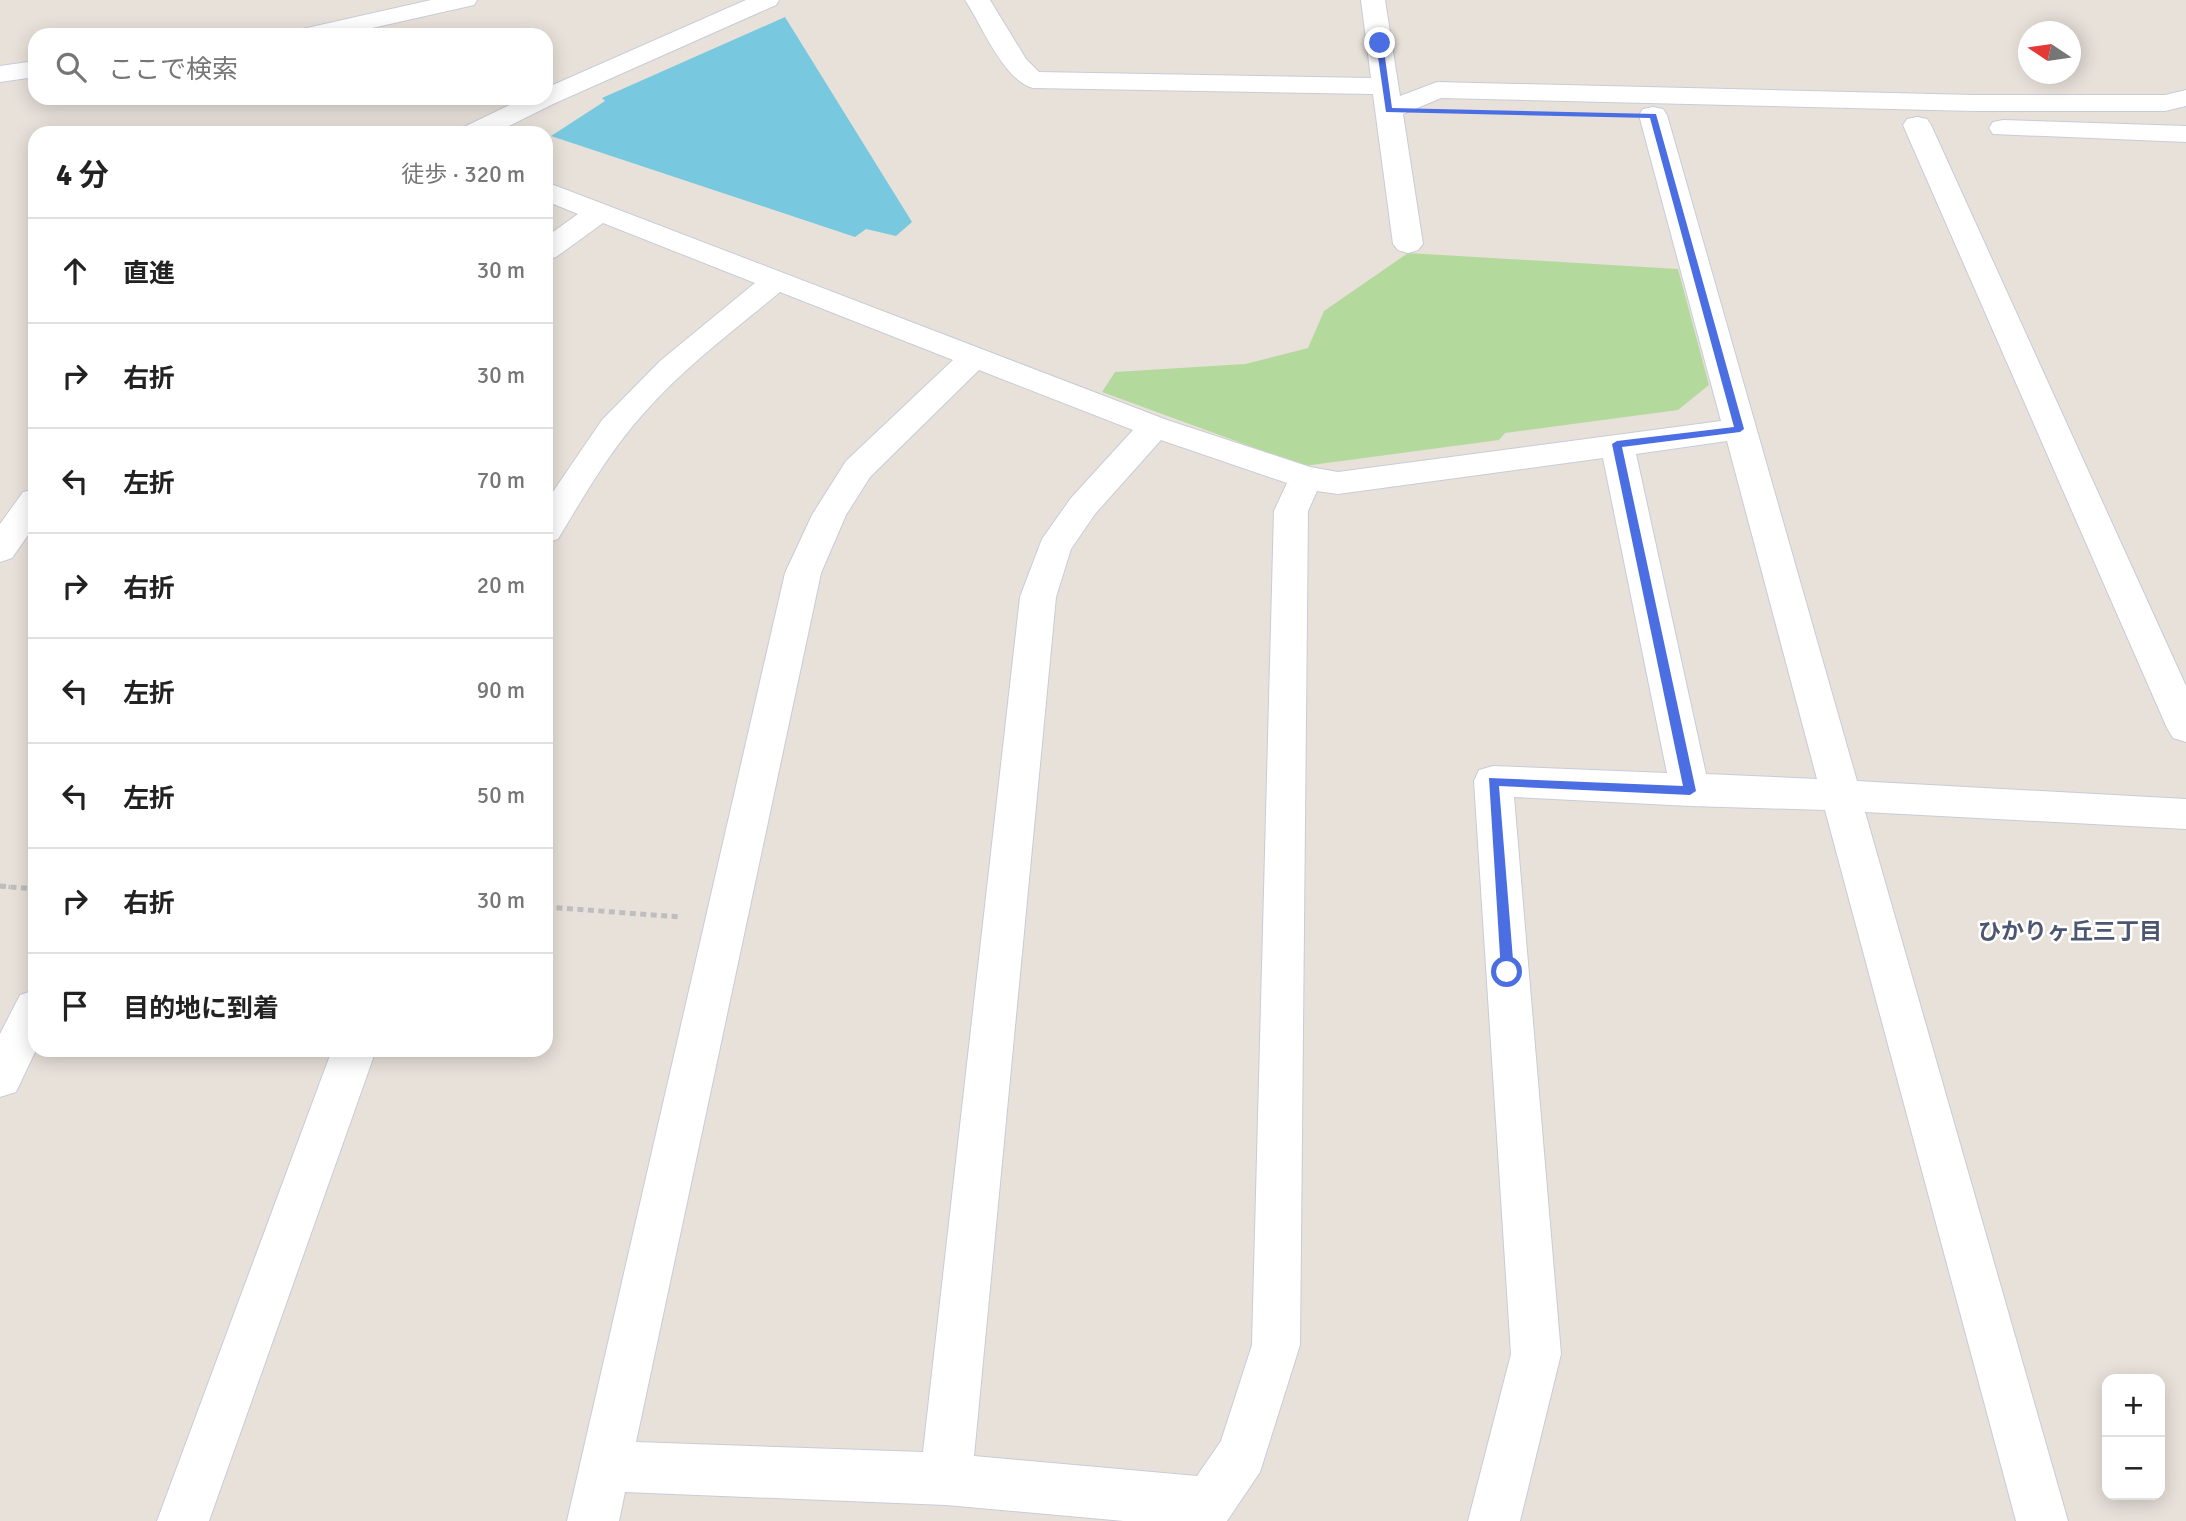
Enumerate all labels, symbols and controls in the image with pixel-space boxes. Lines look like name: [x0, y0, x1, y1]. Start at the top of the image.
north arrow: [2018, 21, 2081, 84]
route end: [1364, 27, 1395, 58]
search box: [28, 28, 553, 105]
icon: search: [52, 48, 90, 86]
text: ここで検索: [108, 54, 238, 86]
text: 4 分: [56, 157, 109, 194]
text: 徒歩 · 320 m: [401, 160, 525, 189]
icon: ahead: [56, 252, 94, 290]
text: 30 m: [477, 256, 525, 285]
text: 直進: [123, 258, 175, 290]
icon: right: [56, 357, 94, 395]
text: 30 m: [477, 361, 525, 390]
text: 右折: [123, 363, 175, 395]
icon: left: [56, 462, 94, 500]
text: 70 m: [477, 466, 525, 495]
text: 左折: [123, 468, 175, 500]
icon: right: [56, 567, 94, 605]
text: 20 m: [477, 571, 525, 600]
text: 右折: [123, 573, 175, 605]
icon: left: [56, 672, 94, 710]
text: 90 m: [477, 676, 525, 705]
text: 左折: [123, 678, 175, 710]
icon: left: [56, 777, 94, 815]
text: 50 m: [477, 781, 525, 810]
text: 左折: [123, 783, 175, 815]
icon: right: [56, 882, 94, 920]
text: 30 m: [477, 886, 525, 915]
text: 右折: [123, 888, 175, 920]
district label: ひかりヶ丘三丁目: [1978, 917, 2162, 946]
route start: [1491, 956, 1522, 987]
icon: arrive: [56, 987, 94, 1025]
text: 目的地に到着: [123, 993, 279, 1025]
map controls: [2102, 1374, 2165, 1500]
button: +: [2102, 1374, 2165, 1437]
button: −: [2102, 1437, 2165, 1500]

